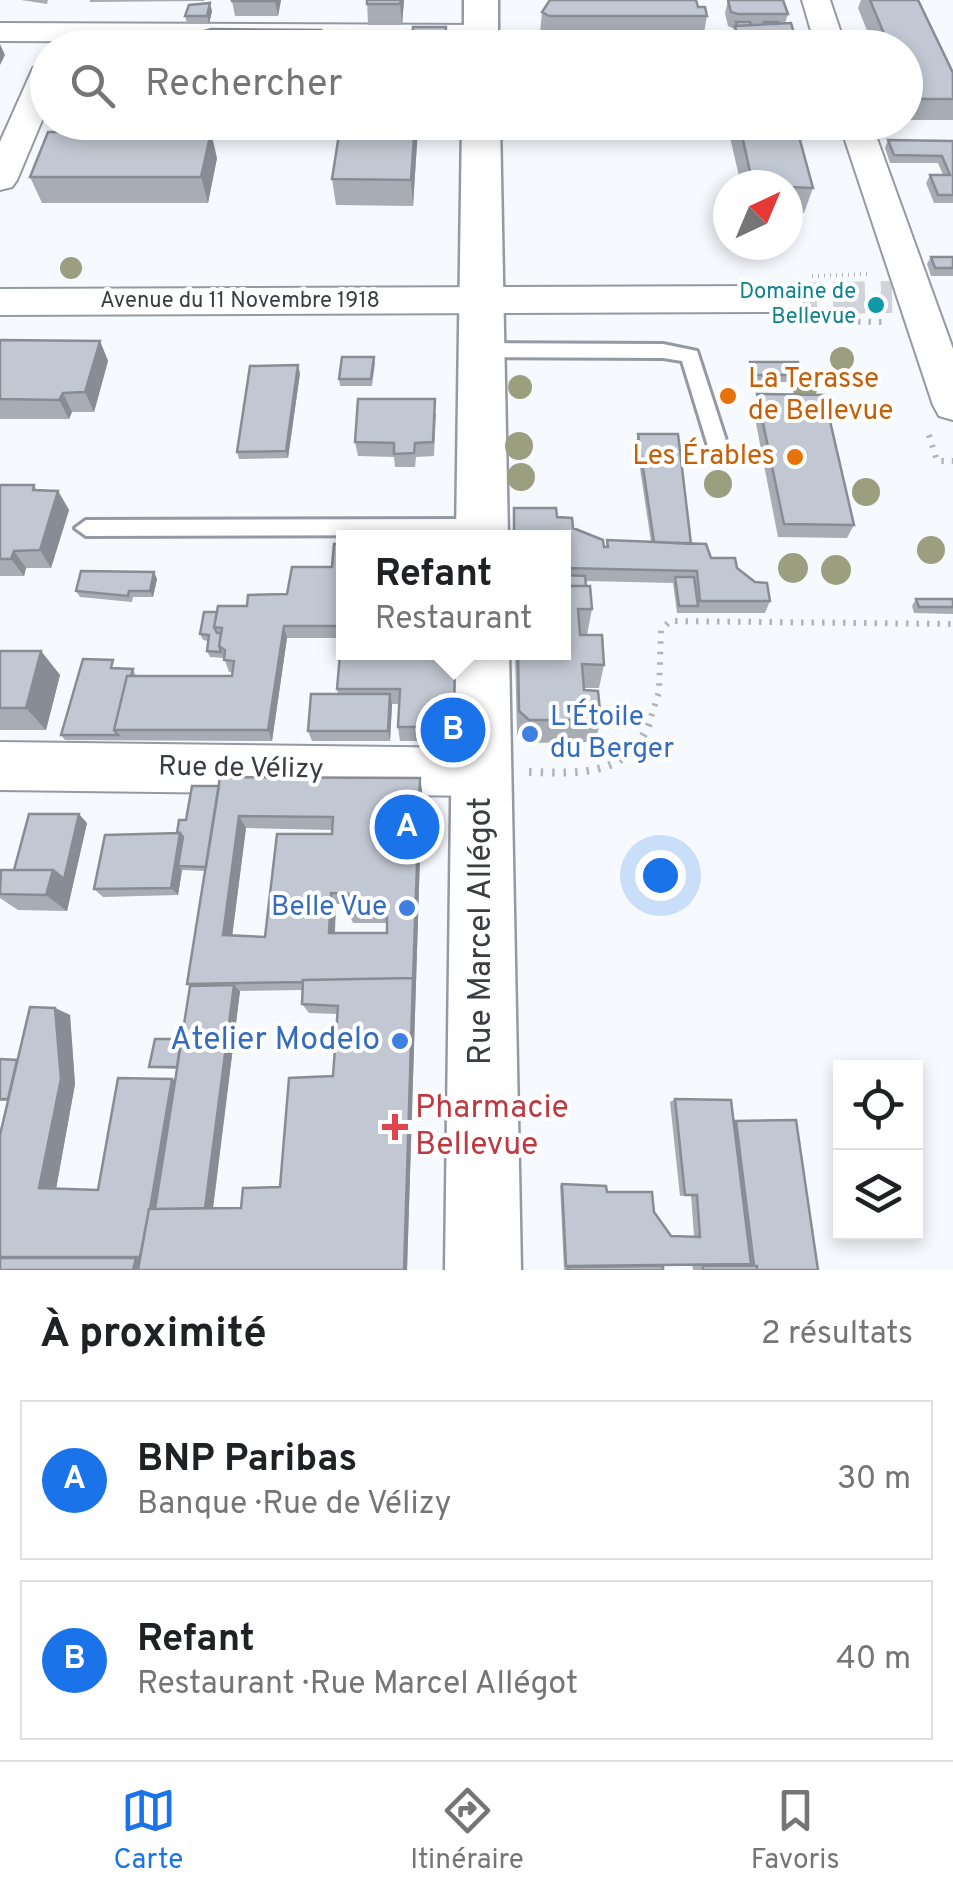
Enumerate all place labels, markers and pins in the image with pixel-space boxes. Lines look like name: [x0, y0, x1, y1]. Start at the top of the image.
place label: Domaine de Bellevue: [739, 279, 856, 331]
marker: Domaine de Bellevue: [865, 294, 887, 316]
place label: La Terasse de Bellevue: [748, 362, 893, 430]
marker: La Terasse de Bellevue: [717, 385, 739, 407]
place label: Les Érables: [632, 437, 775, 475]
marker: Les Érables: [784, 446, 806, 468]
pin: B: [420, 692, 486, 768]
place label: L'Étoile du Berger: [550, 698, 674, 768]
marker: L'Étoile du Berger: [519, 723, 541, 745]
pin: A: [374, 790, 440, 864]
place label: Belle Vue: [271, 890, 387, 926]
marker: Belle Vue: [396, 897, 418, 919]
place label: Atelier Modelo: [170, 1021, 380, 1061]
marker: Atelier Modelo: [389, 1030, 411, 1052]
place label: Pharmacie Bellevue: [415, 1089, 569, 1166]
marker: Pharmacie Bellevue: [384, 1116, 406, 1138]

